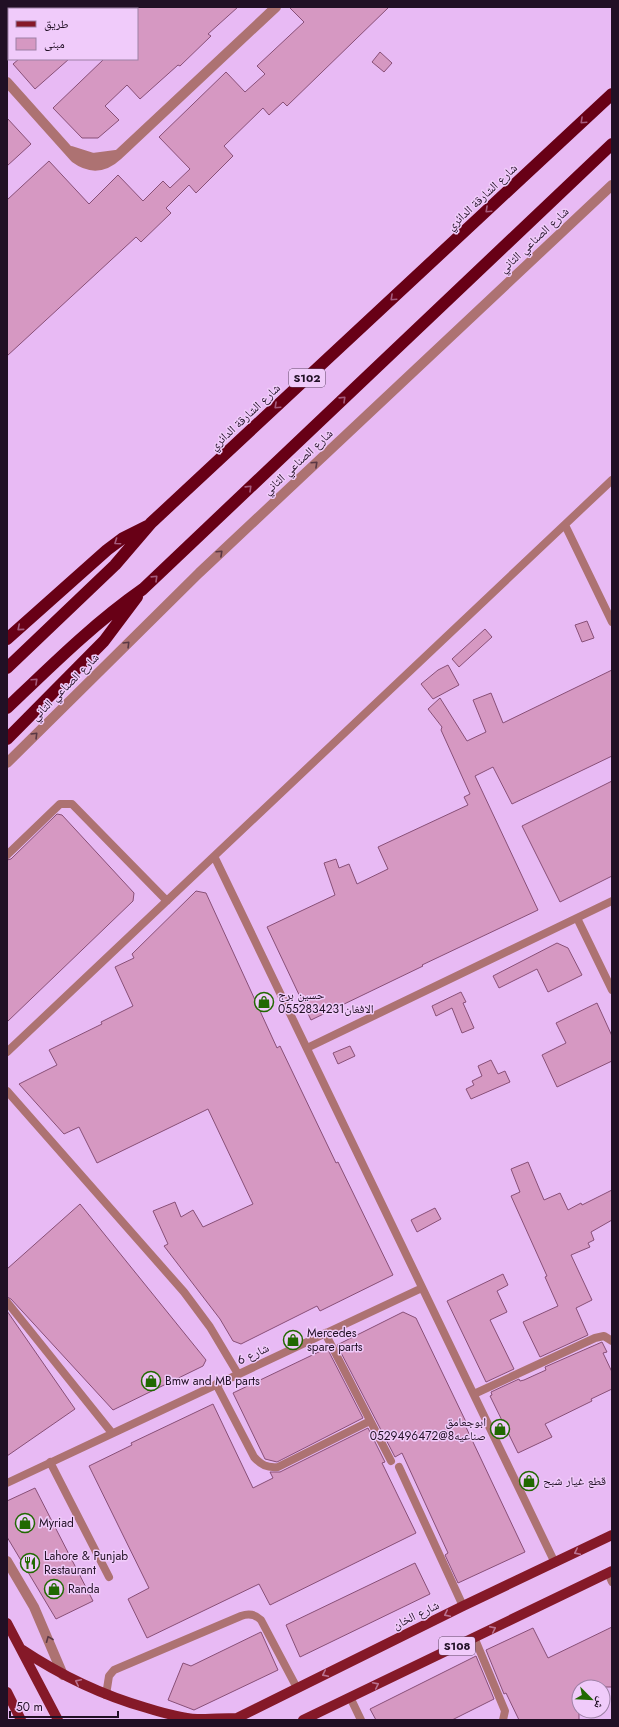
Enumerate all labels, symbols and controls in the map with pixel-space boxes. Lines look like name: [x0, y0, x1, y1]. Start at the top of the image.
legend: [8, 8, 138, 60]
text: طريق: [44, 15, 69, 33]
text: مبنى: [44, 35, 65, 53]
one-way arrow: [581, 116, 588, 123]
street label: شارع الشارقة الدائري: [443, 159, 522, 235]
street label: شارع الصناعي الثاني: [495, 203, 574, 278]
one-way arrow: [485, 205, 493, 212]
one-way arrow: [390, 293, 398, 301]
road number: S102: [289, 369, 325, 387]
street label: شارع الشارقة الدائري: [206, 379, 285, 455]
one-way arrow: [338, 396, 346, 404]
one-way arrow: [275, 401, 282, 408]
street label: شارع الصناعي الثاني: [259, 425, 338, 500]
one-way arrow: [310, 461, 318, 469]
one-way arrow: [244, 485, 252, 493]
one-way arrow: [114, 537, 121, 545]
one-way arrow: [215, 550, 223, 558]
one-way arrow: [150, 575, 158, 583]
one-way arrow: [17, 624, 25, 631]
one-way arrow: [122, 641, 130, 649]
street label: شارع الصناعي الثاني: [27, 649, 104, 726]
one-way arrow: [30, 678, 38, 686]
one-way arrow: [30, 732, 38, 740]
place label: حسين برج الافغان0552834231: [278, 986, 374, 1018]
shop icon: حسين برج الافغان0552834231: [253, 991, 275, 1013]
place label: Mercedes spare parts: [307, 1324, 363, 1356]
shop icon: Mercedes spare parts: [282, 1329, 304, 1351]
street label: شارع 6: [234, 1339, 272, 1369]
shop icon: Bmw and MB parts: [140, 1370, 162, 1392]
place label: Bmw and MB parts: [165, 1372, 260, 1390]
place label: ابوجعامق صناعيه8@0529496472: [370, 1413, 486, 1445]
shop icon: ابوجعامق صناعيه8@0529496472: [489, 1418, 511, 1440]
shop icon: قطع غيار شبح: [518, 1470, 540, 1492]
place label: قطع غيار شبح: [543, 1472, 606, 1490]
shop icon: Myriad: [14, 1512, 36, 1534]
place label: Myriad: [39, 1514, 74, 1532]
place label: Lahore & Punjab Restaurant: [44, 1547, 128, 1579]
one-way arrow: [574, 1547, 581, 1555]
restaurant icon: Lahore & Punjab Restaurant: [19, 1552, 41, 1574]
shop icon: Randa: [43, 1578, 65, 1600]
place label: Randa: [68, 1580, 100, 1598]
street label: شارع الخان: [390, 1596, 442, 1634]
one-way arrow: [444, 1609, 451, 1617]
one-way arrow: [488, 1626, 496, 1634]
one-way arrow: [45, 1636, 53, 1643]
road number: S108: [439, 1637, 475, 1655]
one-way arrow: [322, 1669, 329, 1677]
one-way arrow: [75, 1679, 82, 1687]
north arrow: [571, 1679, 611, 1719]
one-way arrow: [371, 1682, 379, 1690]
scale bar: [10, 1693, 118, 1719]
text: ش: [590, 1694, 610, 1712]
text: 50 m: [16, 1698, 43, 1716]

